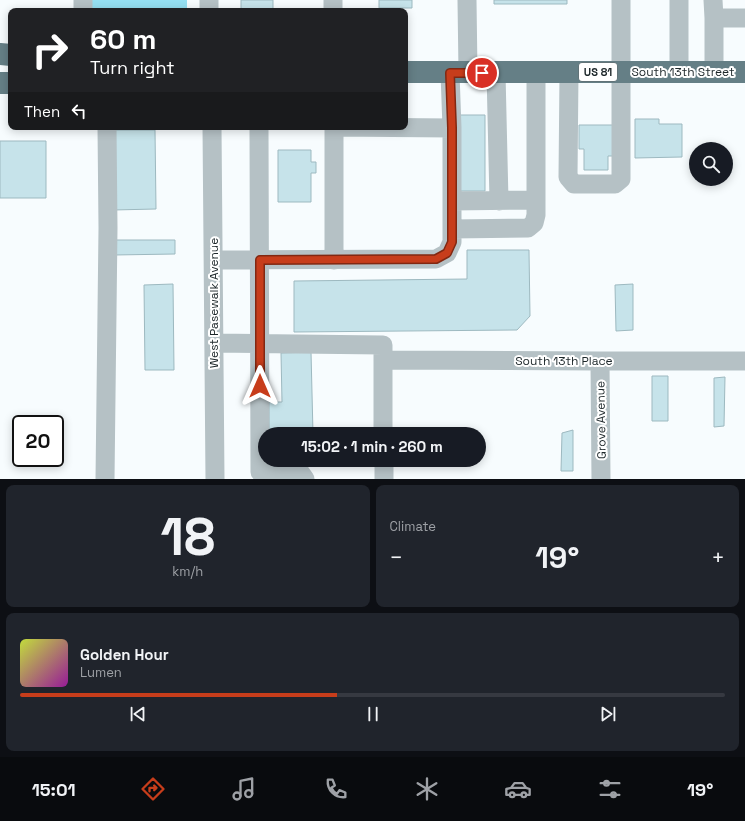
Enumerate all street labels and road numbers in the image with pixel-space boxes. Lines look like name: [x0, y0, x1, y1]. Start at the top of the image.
road number: US 81: [579, 63, 617, 81]
street label: South 13th Street: [632, 64, 734, 80]
street label: West Pasewalk Avenue: [206, 238, 222, 368]
street label: South 13th Place: [515, 353, 613, 369]
street label: Grove Avenue: [592, 381, 610, 459]

